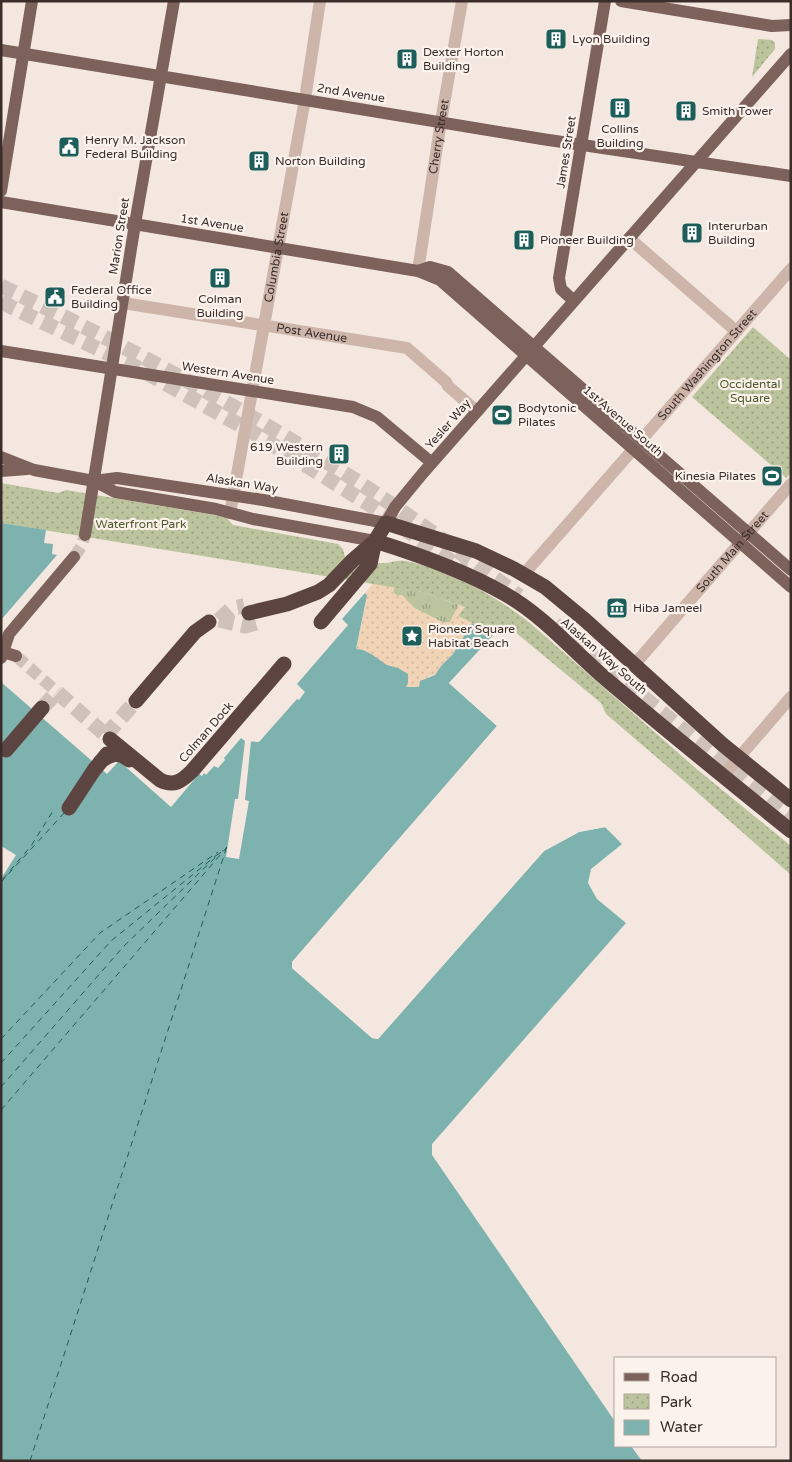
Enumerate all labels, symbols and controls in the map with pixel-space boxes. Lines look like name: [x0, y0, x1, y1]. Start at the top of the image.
building icon: Lyon Building: [544, 27, 568, 51]
place label: Lyon Building: [572, 32, 650, 46]
place label: Dexter Horton Building: [423, 45, 504, 73]
building icon: Dexter Horton Building: [395, 47, 419, 71]
street label: 2nd Avenue: [316, 81, 386, 105]
building icon: Collins Building: [608, 96, 632, 120]
street label: Cherry Street: [426, 98, 452, 175]
building icon: Smith Tower: [674, 99, 698, 123]
place label: Smith Tower: [702, 104, 773, 118]
street label: James Street: [553, 114, 579, 189]
place label: Collins Building: [597, 122, 643, 150]
place label: Henry M. Jackson Federal Building: [85, 133, 186, 161]
public building icon: Henry M. Jackson Federal Building: [57, 135, 81, 159]
building icon: Norton Building: [247, 149, 271, 173]
place label: Norton Building: [275, 154, 366, 168]
street label: Marion Street: [106, 196, 132, 276]
street label: Columbia Street: [261, 210, 291, 303]
street label: 1st Avenue: [179, 211, 245, 235]
place label: Interurban Building: [708, 219, 768, 247]
building icon: Interurban Building: [680, 221, 704, 245]
building icon: Pioneer Building: [512, 228, 536, 252]
place label: Pioneer Building: [540, 233, 634, 247]
building icon: Colman Building: [208, 266, 232, 290]
place label: Federal Office Building: [71, 283, 152, 311]
public building icon: Federal Office Building: [43, 285, 67, 309]
place label: Colman Building: [197, 292, 243, 320]
street label: South Washington Street: [655, 306, 760, 423]
street label: Post Avenue: [275, 320, 348, 345]
street label: Western Avenue: [181, 359, 275, 387]
park label: Occidental Square: [719, 377, 781, 405]
street label: 1st Avenue South: [580, 383, 666, 459]
street label: Yesler Way: [423, 396, 474, 452]
place label: Bodytonic Pilates: [518, 401, 576, 429]
sports icon: Bodytonic Pilates: [490, 403, 514, 427]
place label: 619 Western Building: [250, 440, 323, 468]
building icon: 619 Western Building: [327, 442, 351, 466]
sports icon: Kinesia Pilates: [760, 464, 784, 488]
place label: Kinesia Pilates: [675, 469, 756, 483]
street label: Alaskan Way: [205, 470, 280, 496]
street label: South Main Street: [693, 508, 772, 595]
park label: Waterfront Park: [96, 517, 187, 531]
museum icon: Hiba Jameel: [605, 596, 629, 620]
place label: Hiba Jameel: [633, 601, 702, 615]
street label: Alaskan Way South: [558, 615, 650, 697]
place label: Pioneer Square Habitat Beach: [428, 622, 515, 650]
place icon: Pioneer Square Habitat Beach: [400, 624, 424, 648]
street label: Colman Dock: [176, 699, 236, 765]
legend: [614, 1357, 777, 1447]
text: Road: [660, 1368, 698, 1386]
text: Park: [660, 1393, 692, 1411]
text: Water: [660, 1418, 703, 1436]

